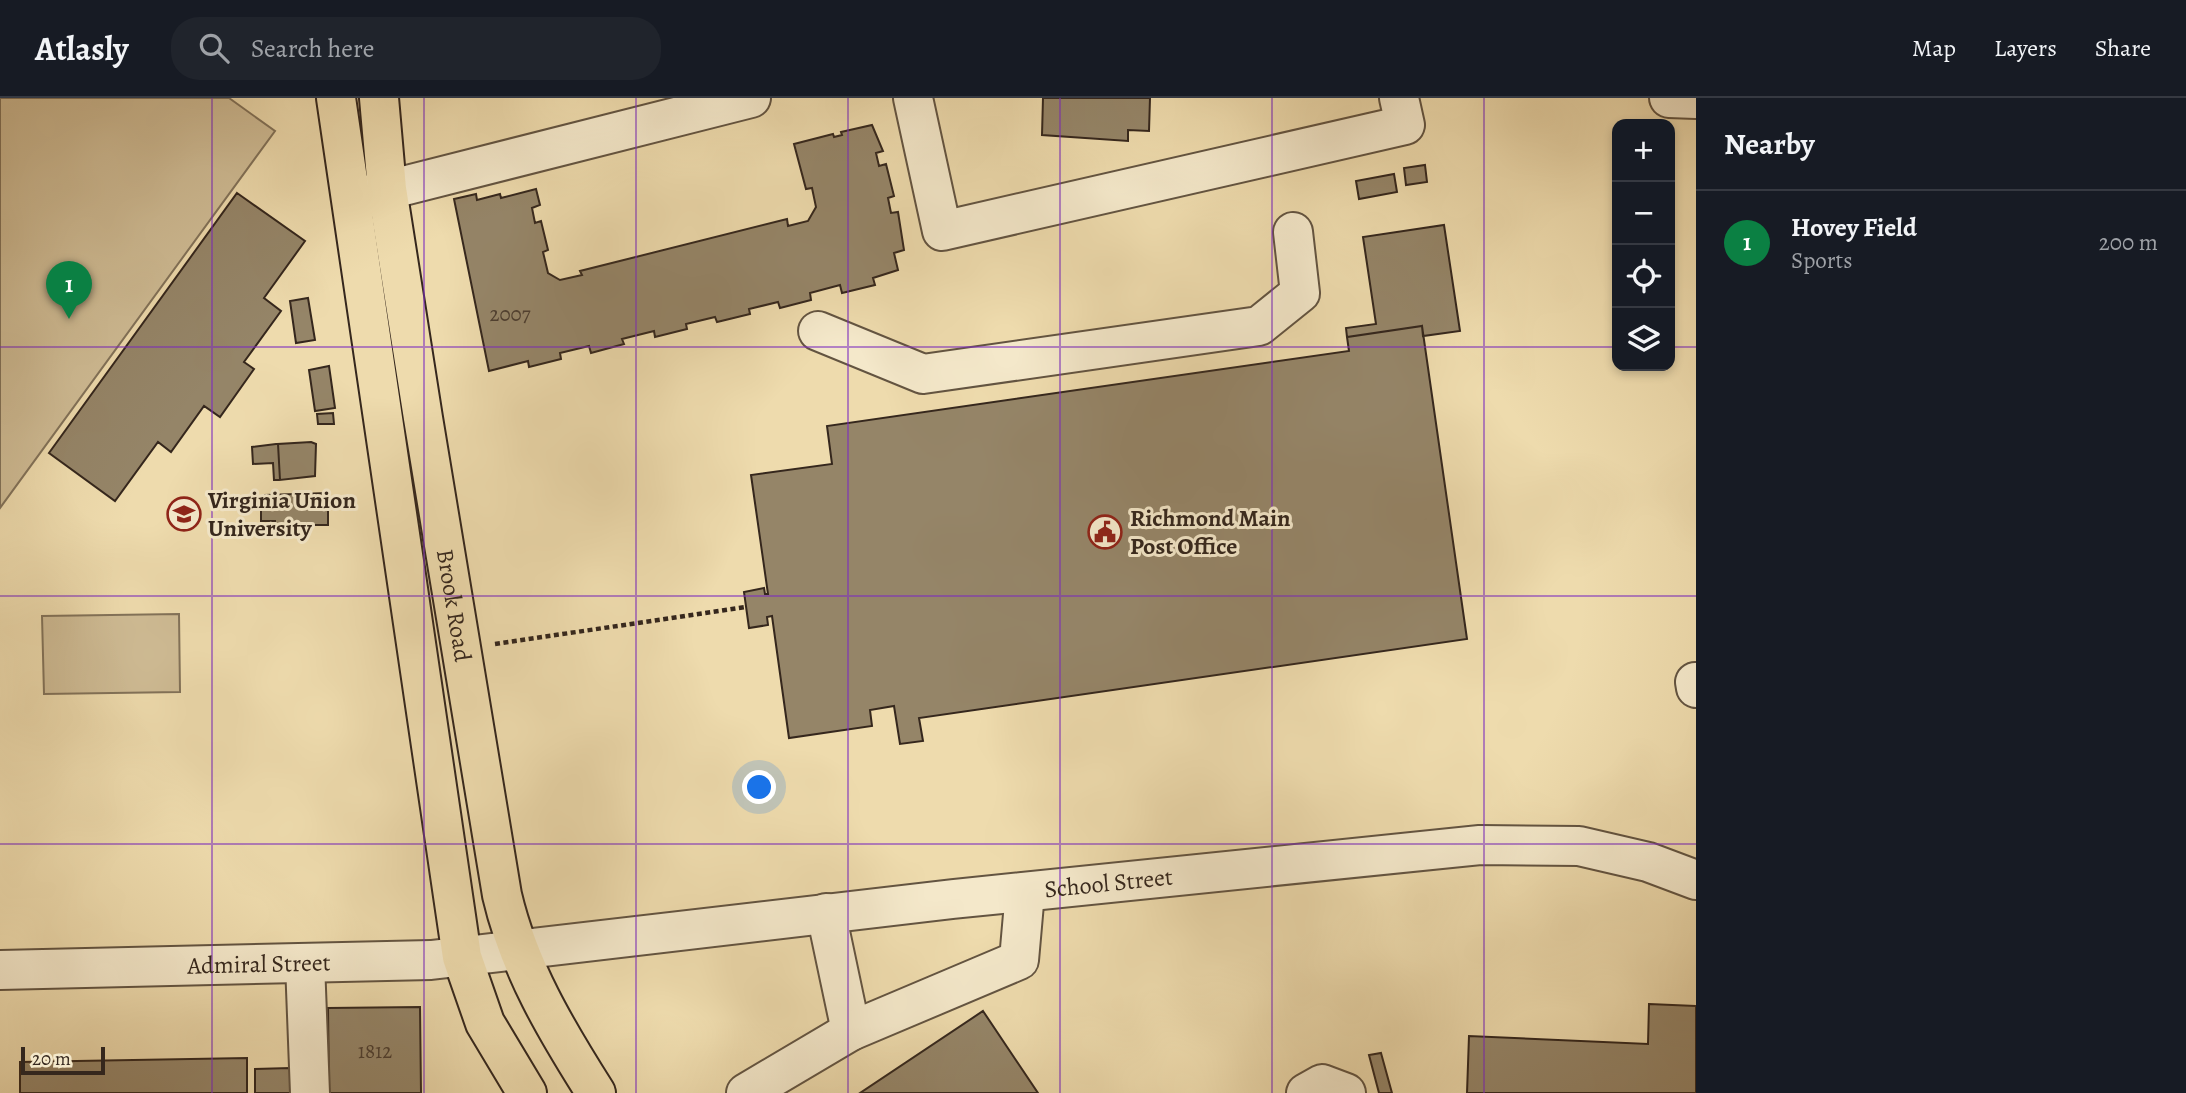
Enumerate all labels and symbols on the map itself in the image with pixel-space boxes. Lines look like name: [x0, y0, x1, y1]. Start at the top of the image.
pin: 1: [46, 261, 92, 319]
house number: 2007: [489, 300, 531, 328]
place label: Virginia Union University: [207, 484, 356, 544]
school or university icon: Virginia Union University: [165, 495, 203, 533]
place label: Richmond Main Post Office: [1130, 502, 1291, 562]
public building icon: Richmond Main Post Office: [1086, 513, 1124, 551]
street label: Brook Road: [429, 547, 479, 664]
your location: [742, 770, 776, 804]
street label: School Street: [1043, 861, 1174, 906]
street label: Admiral Street: [186, 946, 331, 982]
house number: 1812: [358, 1037, 392, 1065]
scale bar: [21, 1044, 105, 1076]

